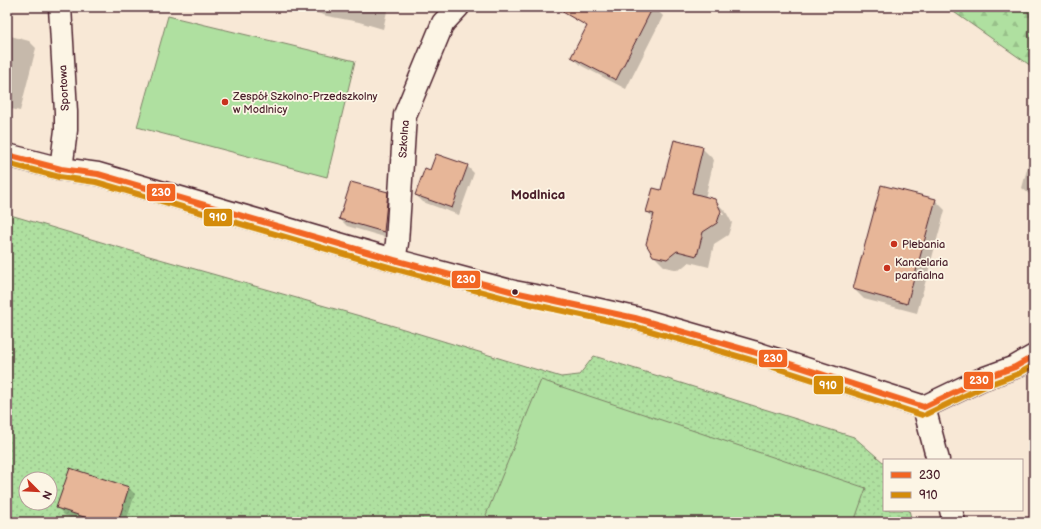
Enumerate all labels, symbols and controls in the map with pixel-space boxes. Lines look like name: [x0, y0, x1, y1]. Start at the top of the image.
street label: Sportowa: [56, 65, 72, 111]
place label: Zespół Szkolno-Przedszkolny w Modlnicy: [232, 90, 378, 116]
marker: Zespół Szkolno-Przedszkolny w Modlnicy: [220, 97, 230, 107]
street label: Szkolna: [396, 119, 412, 159]
line badge: 230: [146, 183, 176, 202]
text: 230: [151, 186, 171, 199]
district label: Modlnica: [511, 187, 565, 203]
line badge: 910: [203, 208, 233, 227]
text: 910: [209, 211, 227, 224]
place label: Plebania: [902, 238, 945, 251]
marker: Plebania: [889, 239, 899, 249]
place label: Kancelaria parafialna: [895, 256, 948, 282]
marker: Kancelaria parafialna: [882, 263, 892, 273]
line badge: 230: [451, 270, 481, 289]
text: 230: [456, 273, 476, 286]
unlabelled marker: [510, 287, 520, 297]
line badge: 230: [758, 349, 788, 368]
text: 230: [763, 352, 783, 365]
line badge: 230: [963, 371, 994, 390]
text: 230: [969, 374, 989, 387]
line badge: 910: [813, 375, 844, 395]
text: 910: [819, 379, 837, 392]
legend: [883, 459, 1023, 511]
text: 230: [919, 468, 940, 483]
north arrow: [18, 471, 58, 511]
text: N: [39, 488, 54, 501]
text: 910: [919, 488, 938, 503]

